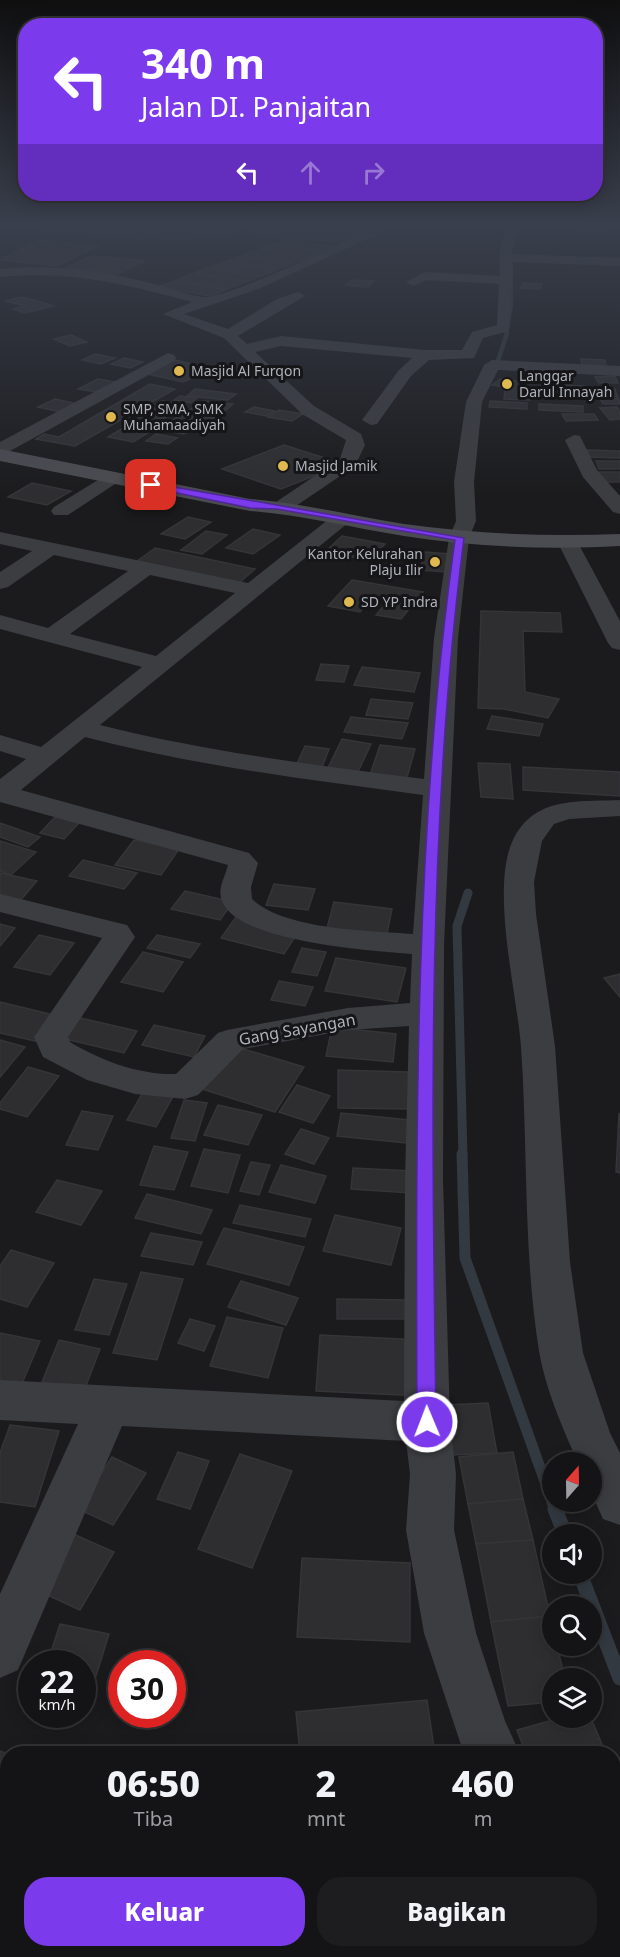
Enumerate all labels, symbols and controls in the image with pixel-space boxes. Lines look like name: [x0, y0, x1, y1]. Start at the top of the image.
text: 340 m: [141, 34, 265, 91]
icon: left: [42, 42, 120, 120]
text: Jalan DI. Panjaitan: [141, 88, 371, 125]
icon: left: [231, 156, 264, 189]
icon: ahead: [294, 156, 327, 189]
icon: right: [357, 156, 390, 189]
place label: Masjid Al Furqon: [191, 361, 301, 380]
marker: Masjid Al Furqon: [172, 364, 186, 378]
place label: Langgar Darul Innayah: [519, 366, 612, 401]
marker: Langgar Darul Innayah: [500, 377, 514, 391]
place label: SMP, SMA, SMK Muhamaadiyah: [123, 399, 226, 434]
marker: SMP, SMA, SMK Muhamaadiyah: [104, 410, 118, 424]
place label: Masjid Jamik: [295, 456, 378, 475]
pin: [125, 459, 176, 510]
marker: Masjid Jamik: [276, 459, 290, 473]
icon: arrive: [134, 468, 167, 501]
place label: Kantor Kelurahan Plaju Ilir: [308, 544, 423, 579]
marker: Kantor Kelurahan Plaju Ilir: [428, 555, 442, 569]
place label: SD YP Indra: [361, 592, 438, 611]
marker: SD YP Indra: [342, 595, 356, 609]
street label: Gang Sayangan: [237, 1008, 357, 1050]
position arrow: [395, 1390, 459, 1454]
north arrow: [542, 1452, 602, 1512]
map controls: [542, 1452, 602, 1728]
button: sound: [542, 1524, 602, 1584]
button: search: [542, 1596, 602, 1656]
speed limit sign: 30: [108, 1650, 186, 1728]
text: 22: [40, 1661, 74, 1702]
button: layers: [542, 1668, 602, 1728]
text: km/h: [39, 1694, 75, 1714]
text: 06:50: [107, 1759, 200, 1808]
text: 2: [316, 1759, 336, 1808]
text: 460: [452, 1759, 514, 1808]
text: Tiba: [134, 1805, 173, 1832]
text: mnt: [307, 1805, 345, 1832]
text: m: [474, 1805, 492, 1832]
button: Keluar: [24, 1877, 305, 1946]
button: Bagikan: [317, 1877, 597, 1946]

